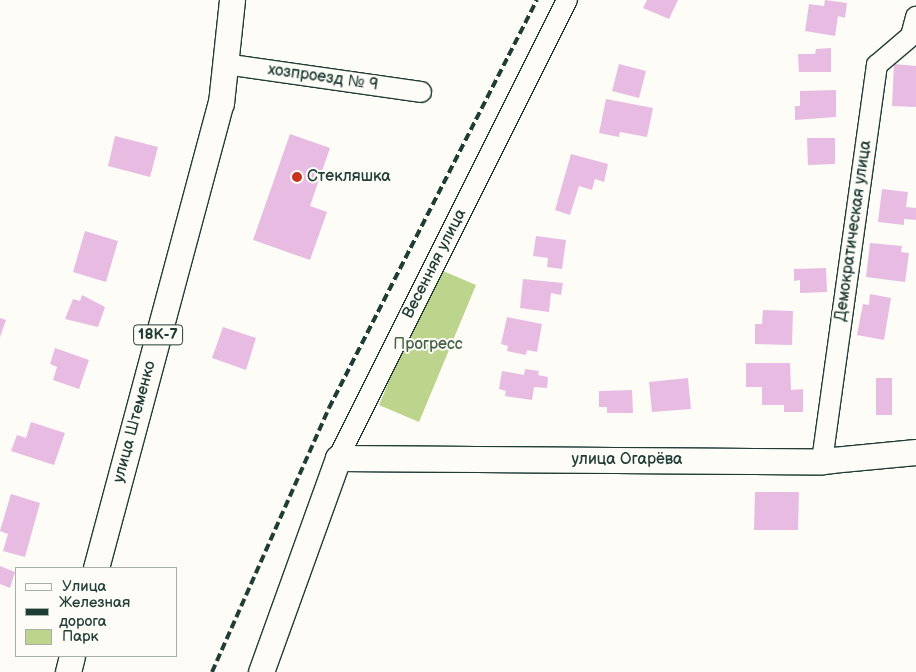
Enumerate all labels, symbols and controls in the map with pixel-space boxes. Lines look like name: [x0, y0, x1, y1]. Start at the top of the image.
street label: хозпроезд № 9: [267, 61, 379, 95]
street label: Демократическая улица: [832, 139, 876, 323]
place label: Стекляшка: [307, 167, 391, 187]
marker: Стекляшка: [291, 171, 303, 183]
street label: Весенняя улица: [399, 206, 471, 322]
road number: 18К-7: [133, 322, 183, 348]
park label: Прогресс: [393, 335, 463, 355]
street label: улица Штеменко: [109, 359, 161, 485]
street label: улица Огарёва: [571, 450, 683, 470]
legend: [15, 567, 178, 657]
text: Улица: [62, 577, 106, 596]
text: Железная дорога: [59, 593, 130, 631]
text: Парк: [62, 627, 99, 646]

